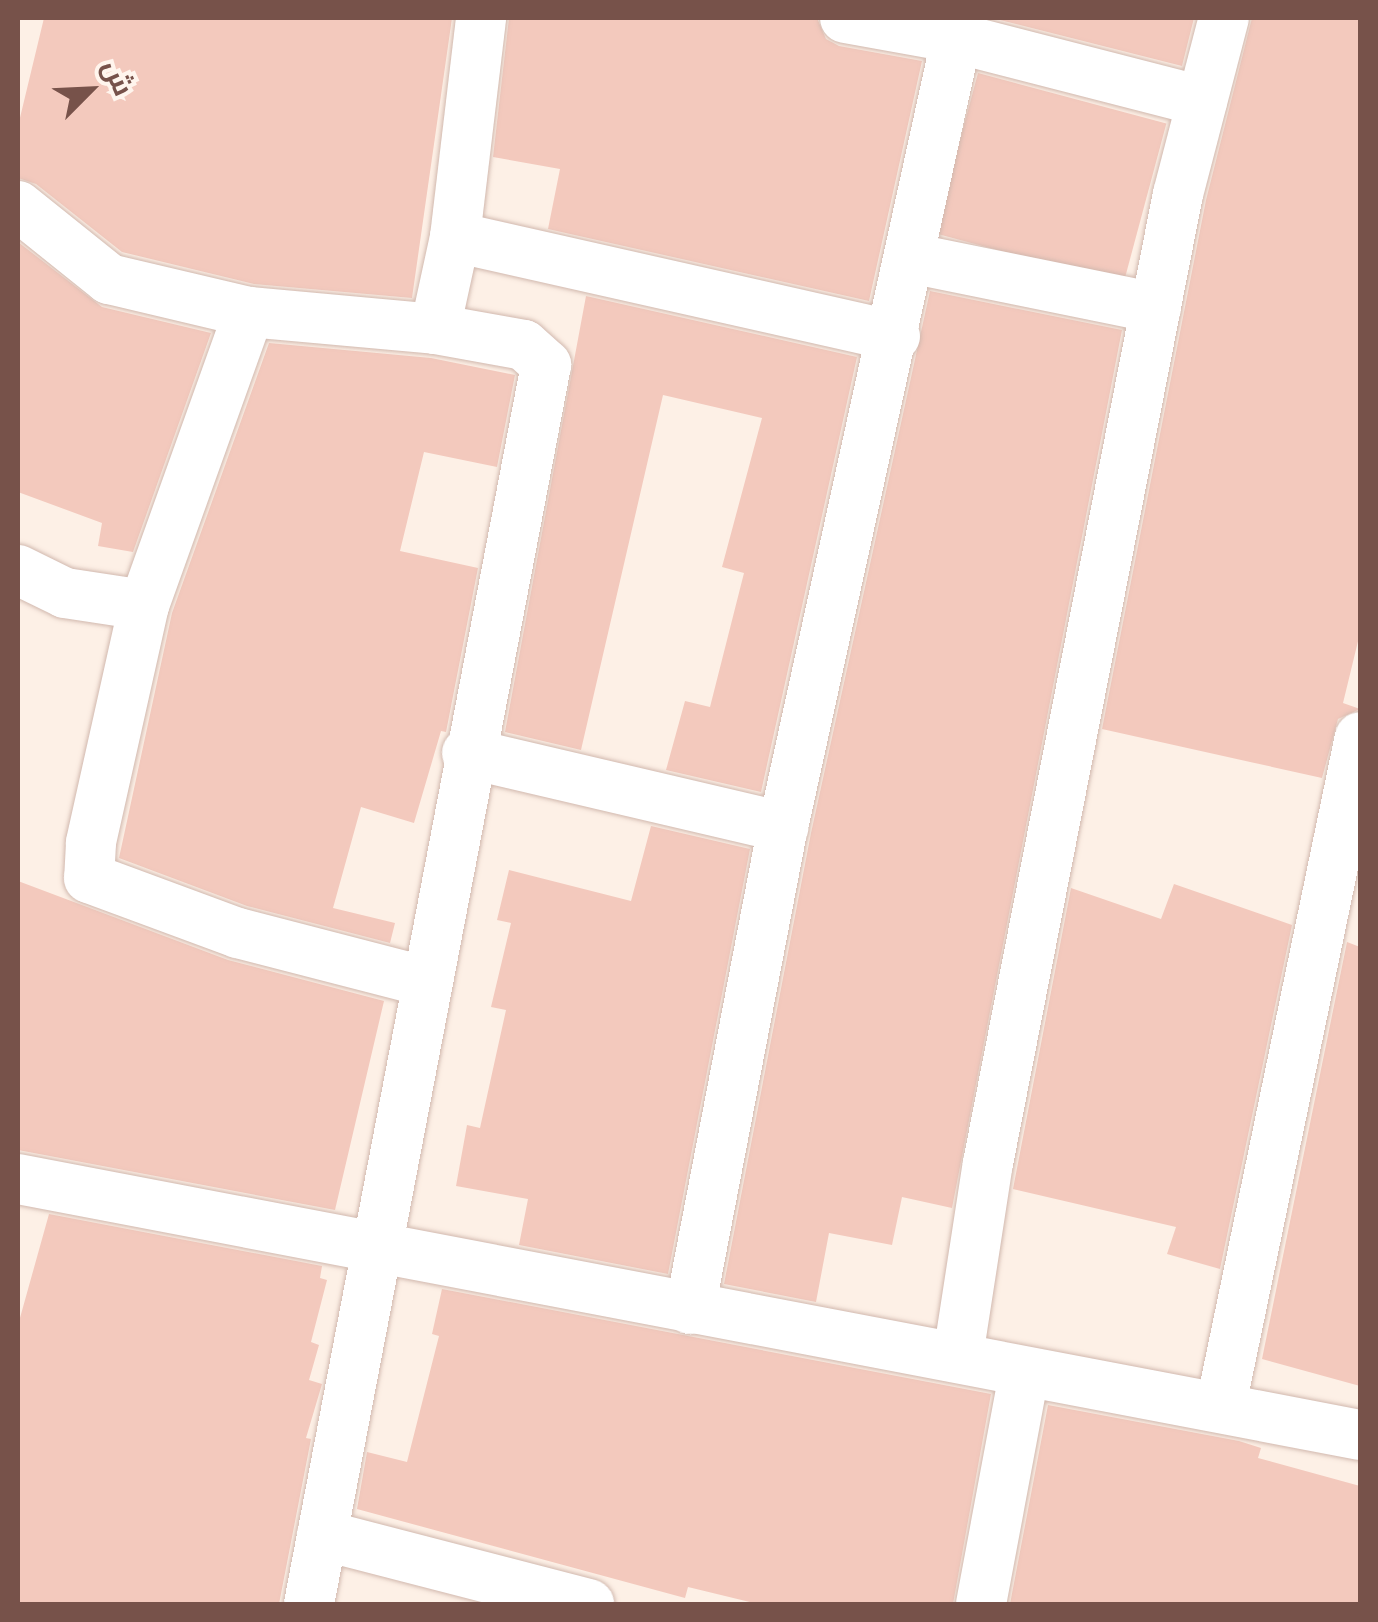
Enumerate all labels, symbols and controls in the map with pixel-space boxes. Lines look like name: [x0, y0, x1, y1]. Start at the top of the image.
north arrow: [40, 40, 140, 140]
text: ش: [95, 54, 140, 101]

